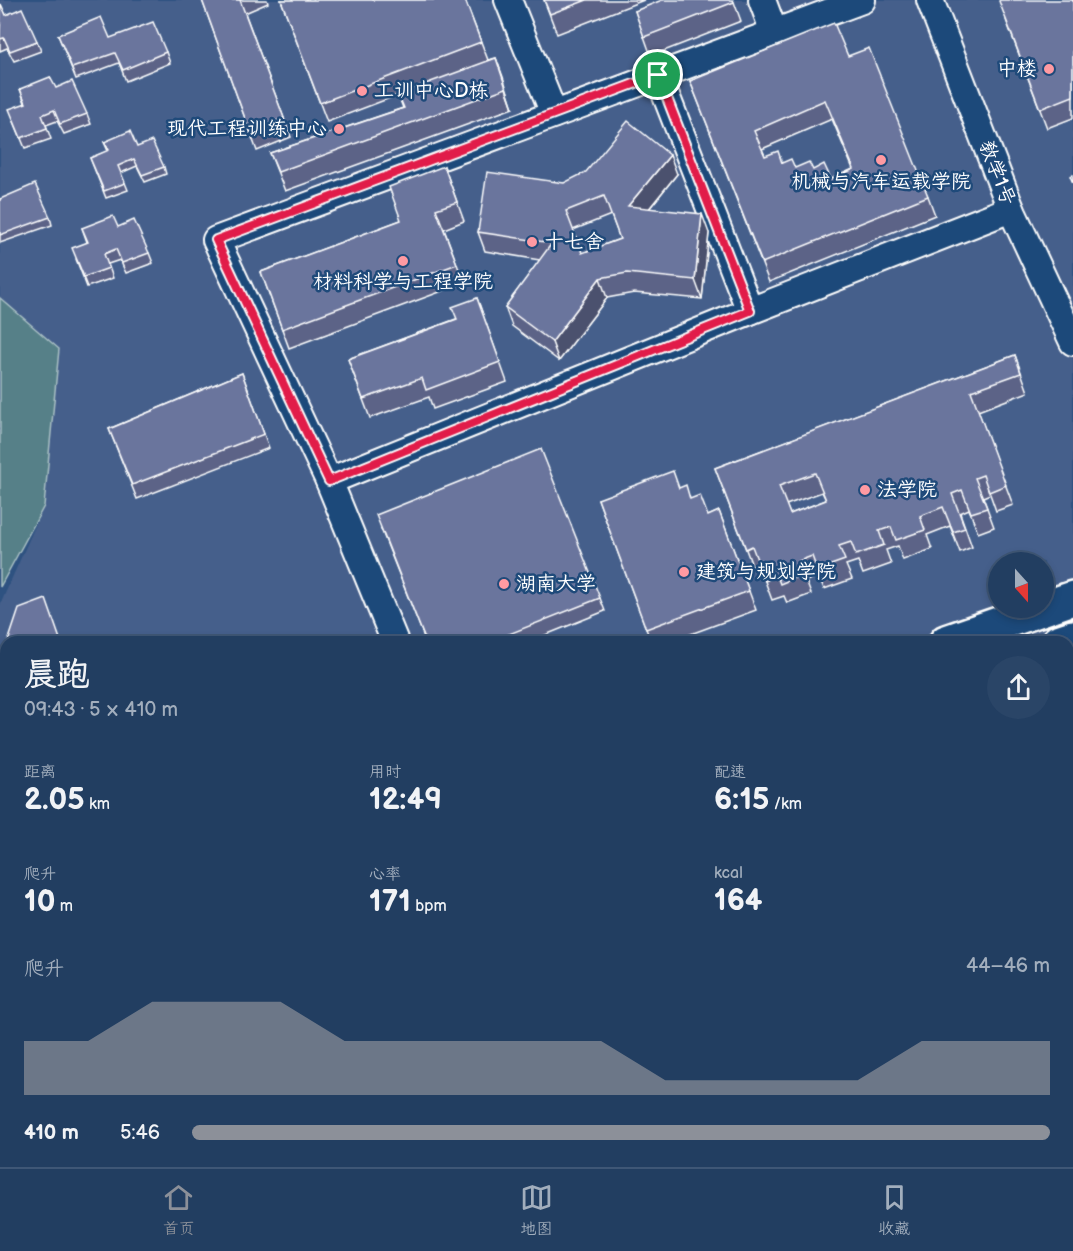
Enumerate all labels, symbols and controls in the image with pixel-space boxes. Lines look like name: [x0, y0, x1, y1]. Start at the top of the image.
pin: [632, 49, 683, 100]
place label: 中楼: [997, 57, 1037, 81]
icon: arrive: [641, 58, 674, 91]
marker: 中楼: [1042, 62, 1056, 76]
place label: 工训中心D栋: [374, 79, 489, 103]
marker: 工训中心D栋: [355, 84, 369, 98]
place label: 现代工程训练中心: [167, 117, 327, 141]
marker: 现代工程训练中心: [332, 122, 346, 136]
street label: 教学1号: [974, 137, 1020, 209]
marker: 机械与汽车运载学院: [874, 153, 888, 167]
place label: 机械与汽车运载学院: [791, 170, 971, 194]
place label: 十七舍: [544, 230, 604, 254]
marker: 十七舍: [525, 235, 539, 249]
marker: 材料科学与工程学院: [396, 254, 410, 268]
place label: 材料科学与工程学院: [313, 270, 493, 294]
place label: 法学院: [877, 478, 937, 502]
marker: 法学院: [858, 483, 872, 497]
north arrow: [988, 552, 1054, 618]
map controls: [988, 552, 1054, 618]
place label: 建筑与规划学院: [696, 560, 836, 584]
marker: 建筑与规划学院: [677, 565, 691, 579]
place label: 湖南大学: [516, 572, 596, 596]
marker: 湖南大学: [497, 577, 511, 591]
text: 晨跑: [24, 655, 90, 695]
button: share: [987, 656, 1050, 719]
text: 09:43 · 5 × 410 m: [24, 698, 178, 722]
text: 距离: [24, 763, 56, 782]
text: 用时: [369, 763, 401, 782]
text: 配速: [714, 763, 746, 782]
text: 2.05: [24, 782, 85, 818]
text: 12:49: [369, 782, 442, 818]
text: 6:15: [714, 782, 769, 818]
text: km: [85, 795, 110, 814]
text: /km: [769, 795, 802, 814]
text: kcal: [714, 864, 743, 883]
text: 爬升: [24, 865, 56, 884]
text: 心率: [369, 865, 401, 884]
text: 164: [714, 883, 762, 919]
text: 10: [24, 884, 55, 920]
text: 171: [369, 884, 411, 920]
text: m: [55, 897, 73, 916]
text: bpm: [411, 897, 447, 916]
text: 44–46 m: [966, 954, 1050, 978]
text: 爬升: [24, 957, 64, 981]
text: 410 m: [24, 1121, 79, 1145]
text: 5:46: [120, 1121, 160, 1145]
tab: 首页: [162, 1181, 195, 1239]
tab: 地图: [520, 1181, 553, 1239]
tab: 收藏: [878, 1181, 911, 1239]

